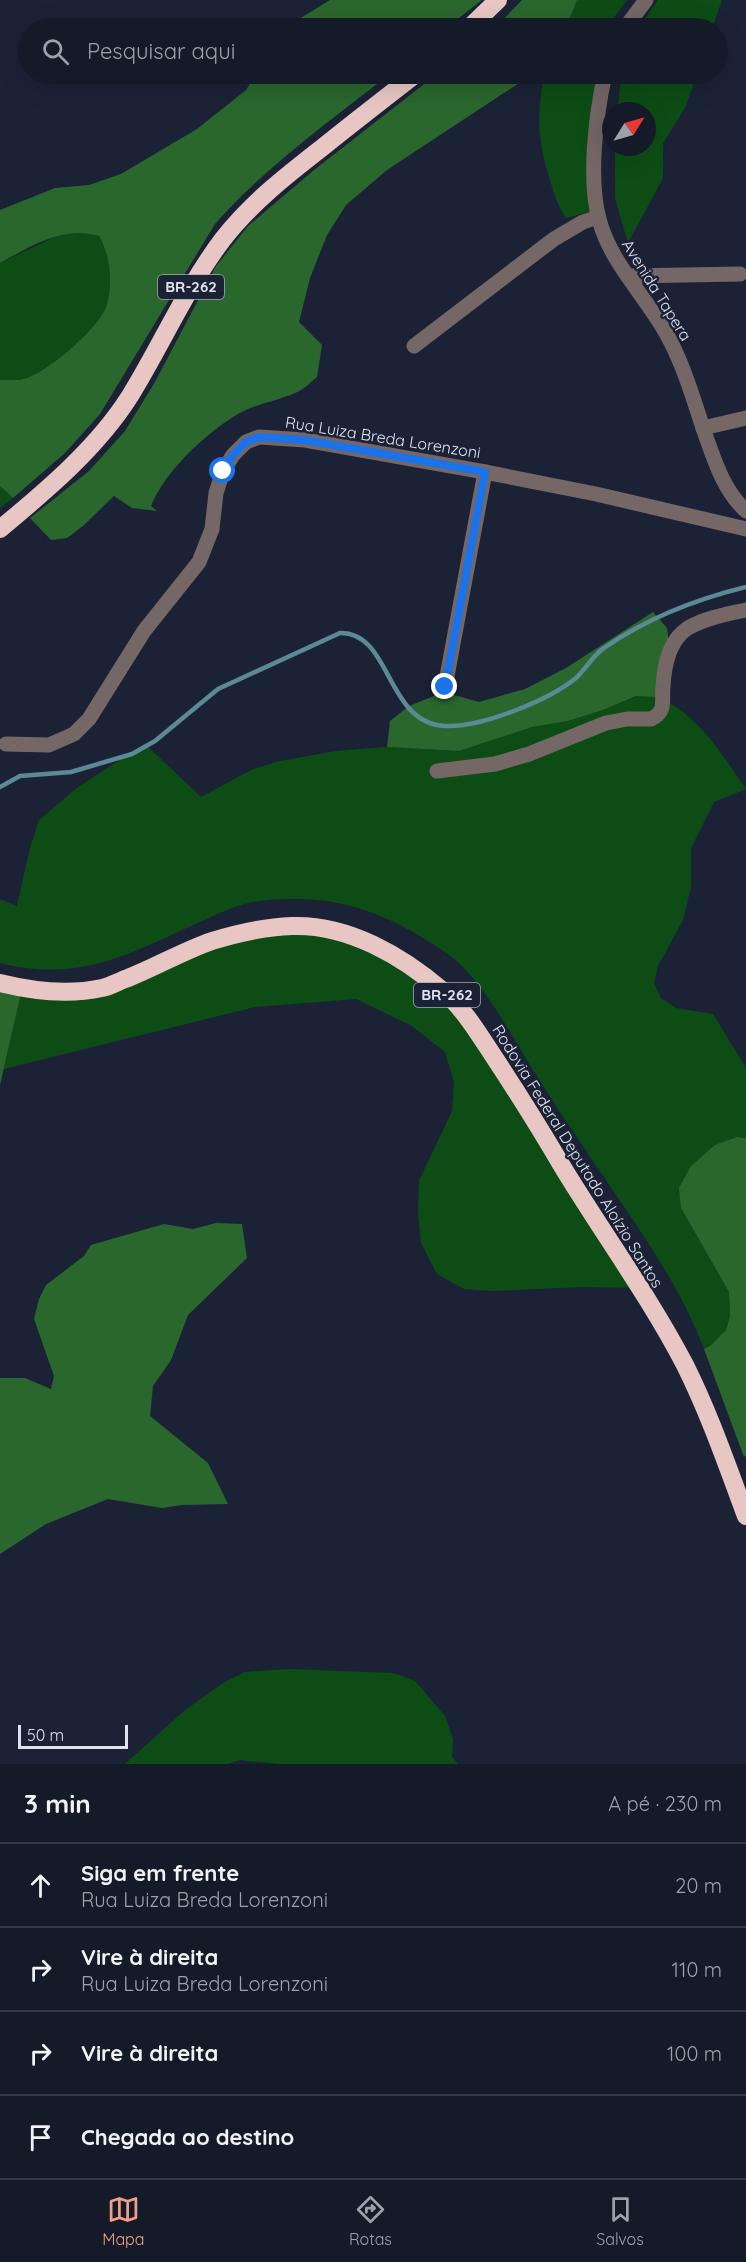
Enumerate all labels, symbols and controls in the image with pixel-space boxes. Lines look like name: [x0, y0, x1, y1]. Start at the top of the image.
search box: [18, 18, 728, 84]
icon: search: [39, 35, 72, 68]
text: Pesquisar aqui: [87, 37, 235, 65]
north arrow: [602, 102, 656, 156]
street label: Avenida Tapera: [618, 236, 696, 344]
road number: BR-262: [158, 275, 224, 299]
street label: Rua Luiza Breda Lorenzoni: [284, 412, 482, 462]
route start: [209, 457, 235, 483]
route end: [431, 673, 457, 699]
road number: BR-262: [414, 983, 480, 1007]
street label: Rodovia Federal Deputado Aloízio Santos: [488, 1021, 668, 1291]
scale bar: [18, 1722, 128, 1750]
text: 50 m: [27, 1725, 64, 1745]
text: 3 min: [24, 1787, 91, 1820]
text: A pé · 230 m: [608, 1791, 722, 1816]
text: Siga em frente: [81, 1859, 239, 1887]
icon: ahead: [24, 1869, 57, 1902]
text: 20 m: [675, 1873, 722, 1898]
text: Rua Luiza Breda Lorenzoni: [81, 1887, 328, 1912]
text: Vire à direita: [81, 1943, 218, 1971]
icon: right: [24, 1953, 57, 1986]
text: 110 m: [672, 1957, 722, 1982]
text: Rua Luiza Breda Lorenzoni: [81, 1971, 328, 1996]
icon: right: [24, 2037, 57, 2070]
text: Vire à direita: [81, 2039, 218, 2067]
text: 100 m: [667, 2041, 722, 2066]
icon: arrive: [24, 2121, 57, 2154]
text: Chegada ao destino: [81, 2123, 294, 2151]
tab: Mapa: [102, 2193, 145, 2249]
tab: Rotas: [349, 2193, 392, 2249]
tab: Salvos: [596, 2193, 644, 2249]

